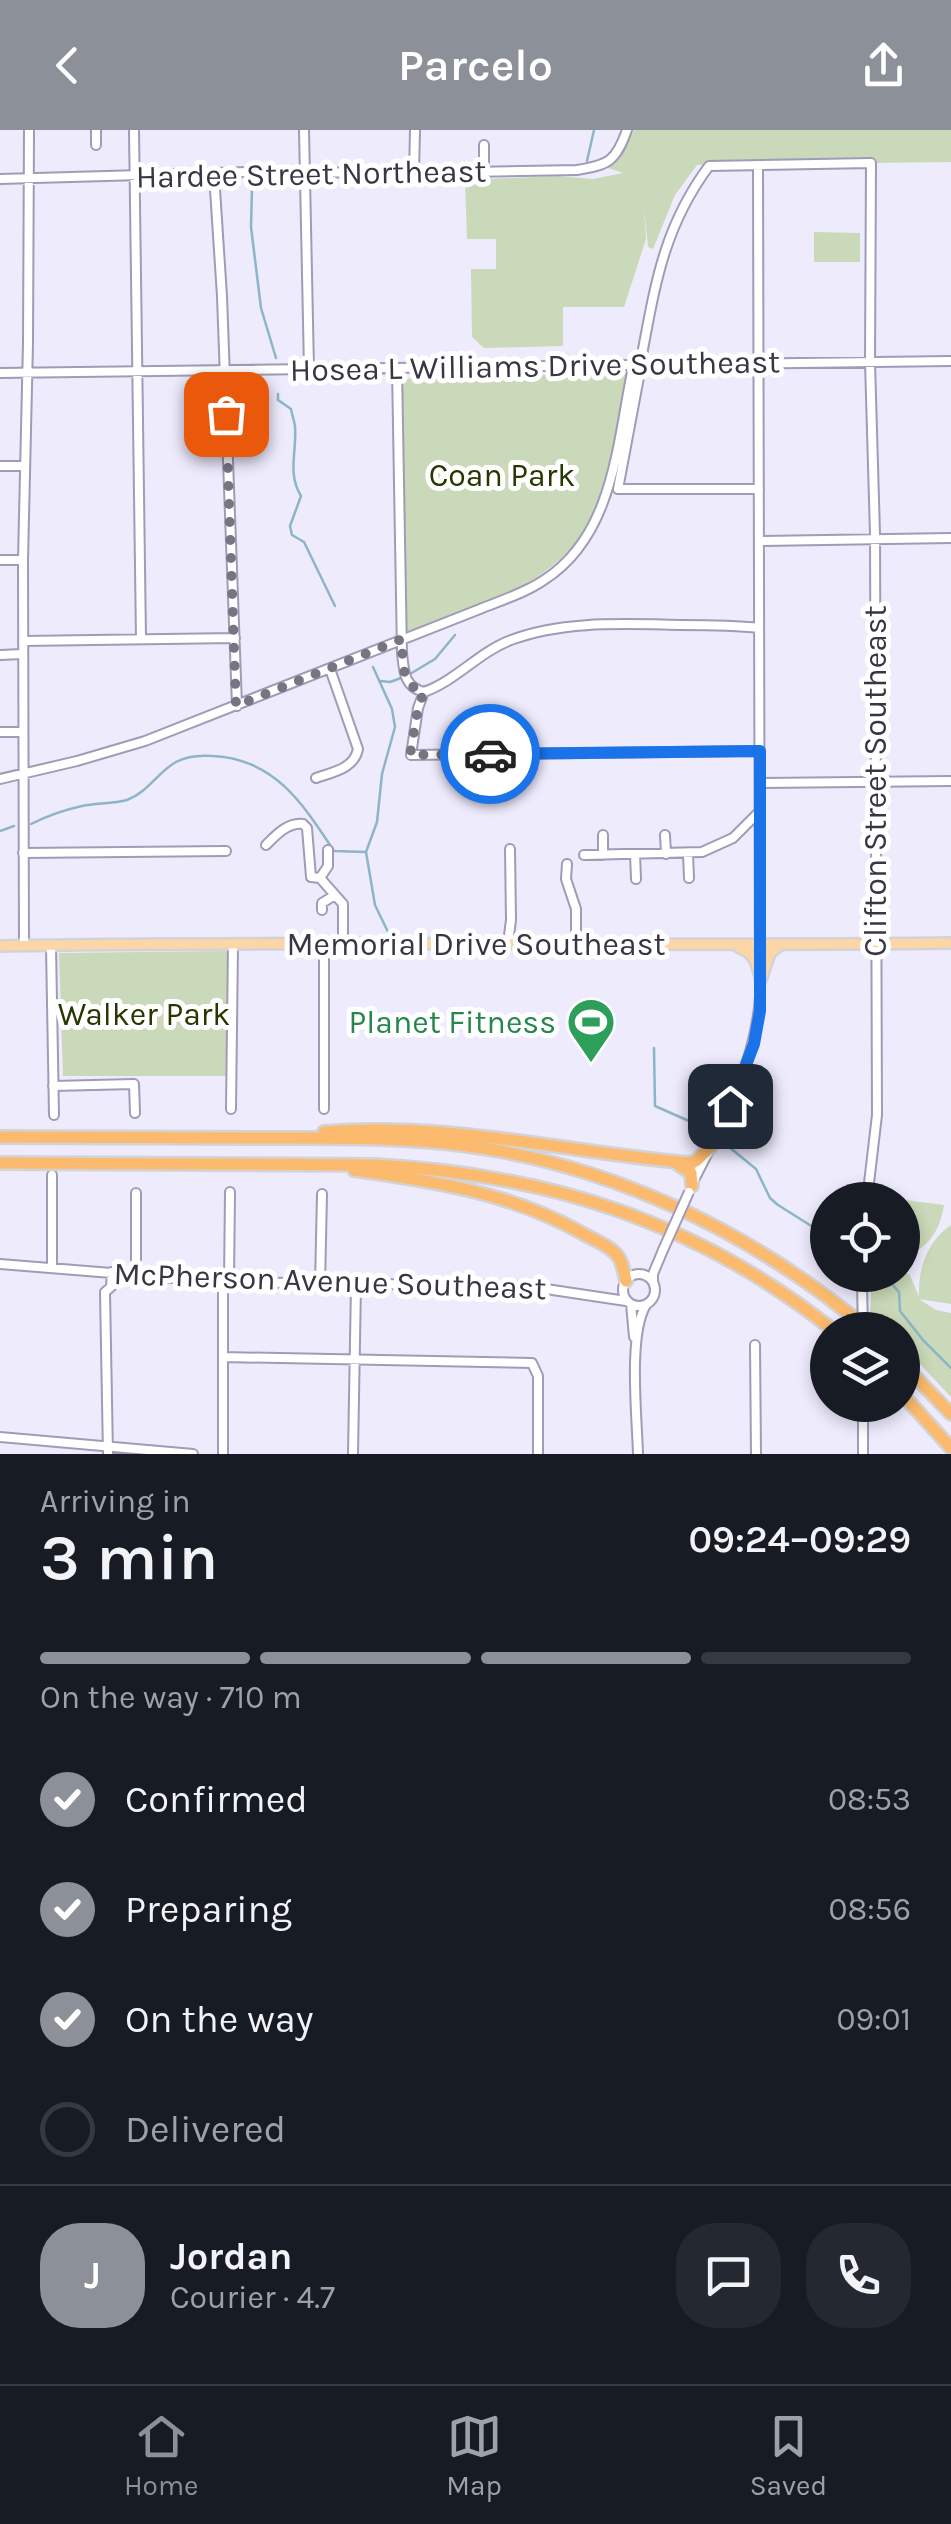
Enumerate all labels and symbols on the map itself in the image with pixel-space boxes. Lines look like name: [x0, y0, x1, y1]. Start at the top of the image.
street label: Hardee Street Northeast: [135, 152, 487, 196]
street label: Hosea L Williams Drive Southeast: [290, 343, 780, 389]
pin: [184, 372, 269, 457]
park label: Coan Park: [429, 457, 575, 494]
street label: Clifton Street Southeast: [857, 605, 894, 957]
courier: [440, 704, 540, 804]
street label: Memorial Drive Southeast: [286, 926, 666, 963]
park label: Walker Park: [58, 996, 230, 1033]
sports icon: Planet Fitness: [565, 996, 617, 1064]
place label: Planet Fitness: [349, 1004, 556, 1041]
pin: [688, 1064, 773, 1149]
street label: McPherson Avenue Southeast: [113, 1255, 547, 1307]

